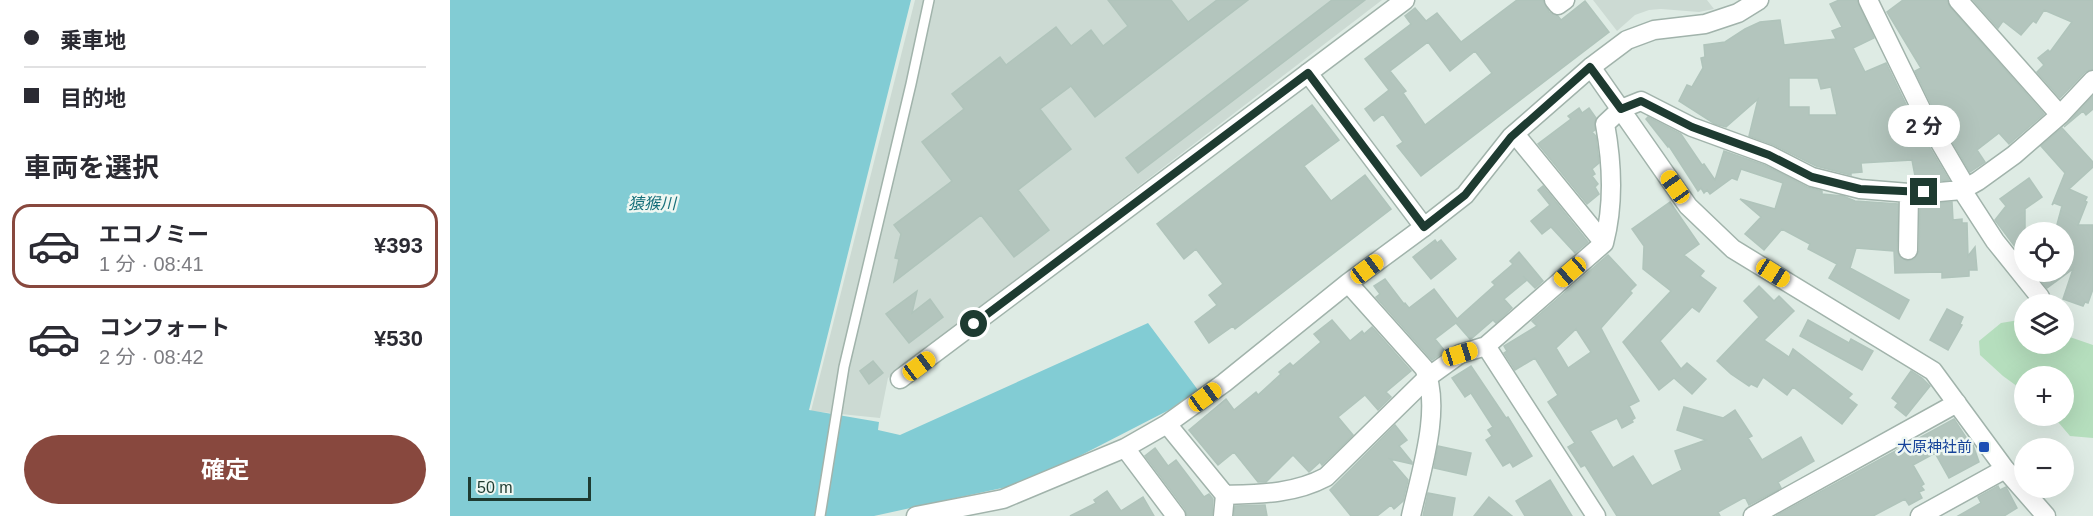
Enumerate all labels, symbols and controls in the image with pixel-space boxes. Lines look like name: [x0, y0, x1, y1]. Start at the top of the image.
text: 乗車地: [60, 28, 126, 53]
text: 目的地: [60, 86, 126, 111]
callout: 2 分: [1888, 105, 1960, 147]
text: 2 分: [1906, 115, 1942, 137]
text: 車両を選択: [24, 153, 159, 183]
car: [1657, 167, 1693, 207]
route end: [1910, 178, 1937, 205]
water label: 猿猴川: [628, 195, 678, 212]
icon: car: [27, 219, 81, 273]
text: エコノミー: [99, 222, 209, 247]
map controls: [2014, 222, 2074, 498]
button: locate: [2014, 222, 2074, 282]
text: ¥393: [374, 233, 423, 258]
car: [1347, 251, 1387, 287]
text: 1 分 · 08:41: [99, 253, 204, 275]
car: [1551, 253, 1589, 291]
car: [1753, 256, 1793, 290]
button: layers: [2014, 294, 2074, 354]
route start: [960, 310, 987, 337]
icon: car: [27, 312, 81, 366]
text: コンフォート: [99, 315, 230, 340]
text: ¥530: [374, 326, 423, 351]
car: [1440, 340, 1480, 368]
text: 2 分 · 08:42: [99, 346, 204, 368]
car: [899, 348, 939, 384]
button: +: [2014, 366, 2074, 426]
car: [1185, 379, 1225, 415]
button: 確定: [24, 435, 426, 504]
place label: 大原神社前: [1897, 438, 1972, 455]
button: −: [2014, 438, 2074, 498]
marker: 大原神社前: [1977, 440, 1991, 454]
scale bar: [468, 474, 591, 502]
text: 50 m: [477, 479, 513, 496]

